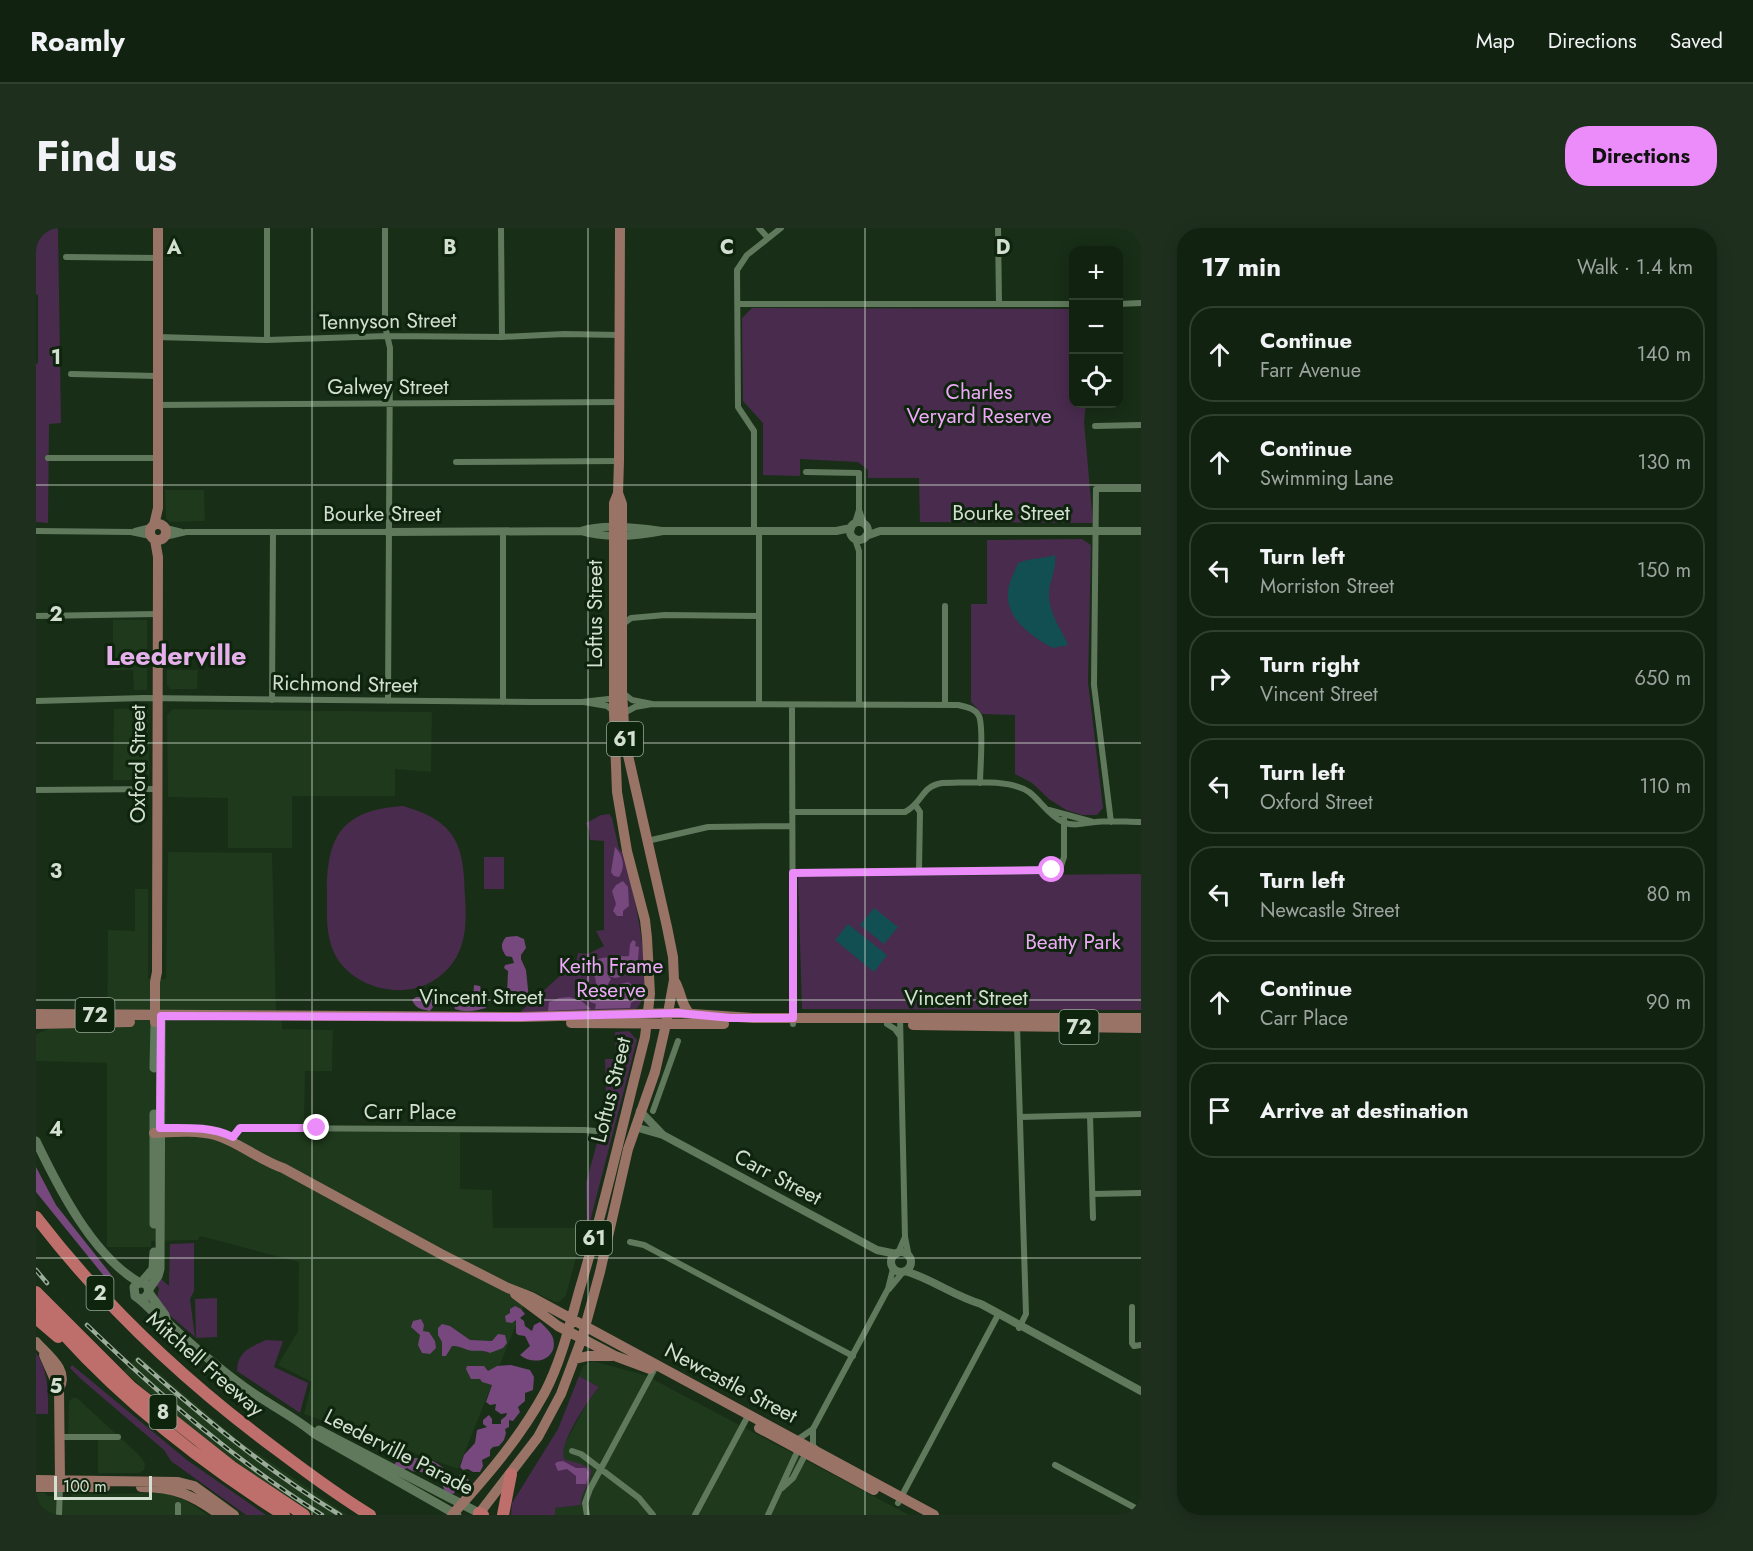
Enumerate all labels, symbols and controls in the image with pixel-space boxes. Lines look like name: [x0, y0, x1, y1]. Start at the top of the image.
text: Roamly: [30, 21, 125, 62]
text: Map: [1476, 26, 1515, 56]
text: Directions: [1548, 26, 1637, 56]
text: Saved: [1670, 26, 1723, 56]
text: Find us: [36, 126, 177, 187]
button: Directions: [1565, 126, 1717, 186]
text: A: [166, 233, 182, 262]
text: B: [443, 233, 457, 262]
text: C: [720, 233, 734, 262]
text: D: [996, 233, 1010, 262]
map controls: [1069, 246, 1123, 408]
button: +: [1069, 246, 1123, 300]
text: 17 min: [1201, 248, 1281, 286]
text: Walk · 1.4 km: [1577, 253, 1693, 282]
button: −: [1069, 300, 1123, 354]
street label: Tennyson Street: [319, 305, 457, 337]
text: Continue: [1260, 324, 1352, 356]
icon: ahead: [1203, 338, 1236, 371]
text: 140 m: [1637, 340, 1691, 369]
text: 1: [51, 343, 61, 372]
button: locate: [1069, 354, 1123, 408]
text: Farr Avenue: [1260, 356, 1361, 385]
street label: Galwey Street: [327, 372, 449, 402]
park label: Charles Veryard Reserve: [906, 377, 1052, 431]
text: Continue: [1260, 432, 1352, 464]
icon: ahead: [1203, 446, 1236, 479]
text: 130 m: [1637, 448, 1691, 477]
text: Swimming Lane: [1260, 464, 1393, 493]
street label: Bourke Street: [952, 498, 1070, 528]
street label: Bourke Street: [323, 499, 441, 529]
text: Turn left: [1260, 540, 1345, 572]
icon: left: [1203, 554, 1236, 587]
text: 150 m: [1637, 556, 1691, 585]
street label: Loftus Street: [580, 560, 610, 668]
text: Morriston Street: [1260, 572, 1394, 601]
text: 2: [49, 600, 63, 629]
district label: Leederville: [106, 636, 246, 675]
text: Turn right: [1260, 648, 1360, 680]
icon: right: [1203, 662, 1236, 695]
text: 650 m: [1635, 664, 1691, 693]
street label: Richmond Street: [272, 668, 418, 700]
text: Vincent Street: [1260, 680, 1378, 709]
street label: Oxford Street: [123, 705, 153, 823]
road number: 61: [607, 722, 643, 756]
text: Turn left: [1260, 756, 1345, 788]
icon: left: [1203, 770, 1236, 803]
text: 110 m: [1639, 772, 1691, 801]
text: Oxford Street: [1260, 788, 1373, 817]
route start: [1038, 856, 1064, 882]
text: 3: [50, 857, 62, 886]
text: Turn left: [1260, 864, 1345, 896]
icon: left: [1203, 878, 1236, 911]
text: 80 m: [1646, 880, 1691, 909]
text: Newcastle Street: [1260, 896, 1399, 925]
park label: Beatty Park: [1025, 927, 1122, 957]
park label: Keith Frame Reserve: [559, 951, 663, 1005]
text: Continue: [1260, 972, 1352, 1004]
street label: Vincent Street: [419, 982, 543, 1012]
street label: Vincent Street: [904, 983, 1028, 1013]
icon: ahead: [1203, 986, 1236, 1019]
text: 90 m: [1646, 988, 1691, 1017]
road number: 72: [76, 998, 114, 1032]
text: Carr Place: [1260, 1004, 1348, 1033]
road number: 72: [1060, 1010, 1098, 1044]
street label: Loftus Street: [583, 1034, 639, 1146]
icon: arrive: [1203, 1094, 1236, 1127]
text: Arrive at destination: [1260, 1094, 1469, 1126]
street label: Carr Place: [364, 1097, 456, 1127]
route end: [303, 1114, 329, 1140]
text: 4: [49, 1115, 63, 1144]
street label: Carr Street: [729, 1141, 827, 1213]
road number: 61: [576, 1221, 612, 1255]
road number: 2: [86, 1276, 114, 1310]
street label: Mitchell Freeway: [140, 1304, 271, 1424]
street label: Newcastle Street: [659, 1335, 803, 1431]
text: 5: [50, 1372, 63, 1401]
road number: 8: [150, 1395, 176, 1429]
street label: Leederville Parade: [319, 1401, 479, 1503]
scale bar: [54, 1473, 152, 1500]
text: 100 m: [63, 1475, 107, 1498]

